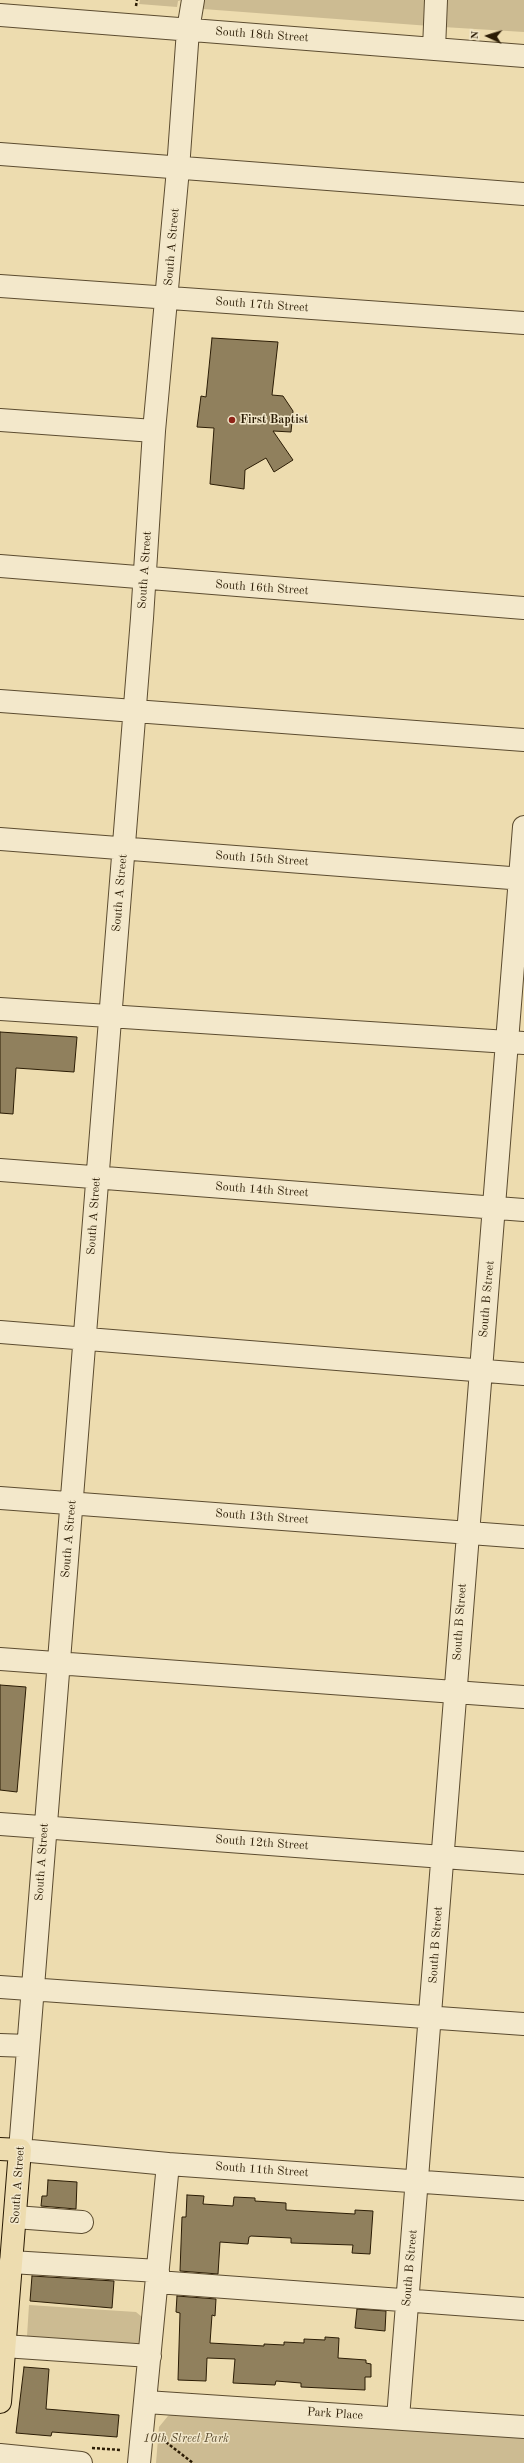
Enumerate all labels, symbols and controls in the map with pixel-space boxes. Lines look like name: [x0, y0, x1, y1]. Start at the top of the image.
north arrow: [468, 16, 508, 56]
street label: South 18th Street: [215, 25, 309, 45]
text: N: [470, 31, 481, 40]
street label: South A Street: [161, 207, 183, 287]
street label: South 17th Street: [215, 295, 309, 315]
place label: First Baptist: [240, 413, 308, 427]
marker: First Baptist: [227, 415, 237, 425]
street label: South A Street: [135, 530, 155, 610]
street label: South 16th Street: [215, 578, 309, 598]
street label: South 15th Street: [215, 849, 309, 869]
street label: South A Street: [109, 853, 131, 933]
street label: South A Street: [84, 1176, 104, 1256]
street label: South 14th Street: [215, 1180, 309, 1200]
street label: South B Street: [476, 1260, 498, 1338]
street label: South A Street: [58, 1499, 80, 1579]
street label: South 13th Street: [215, 1507, 309, 1527]
street label: South B Street: [450, 1583, 470, 1661]
street label: South A Street: [32, 1822, 52, 1902]
street label: South 12th Street: [215, 1833, 309, 1853]
street label: South B Street: [426, 1906, 446, 1984]
street label: South A Street: [8, 2145, 28, 2225]
street label: South 11th Street: [215, 2160, 309, 2180]
street label: South B Street: [399, 2229, 421, 2307]
street label: Park Place: [306, 2405, 364, 2423]
park label: 10th Street Park: [143, 2432, 229, 2446]

